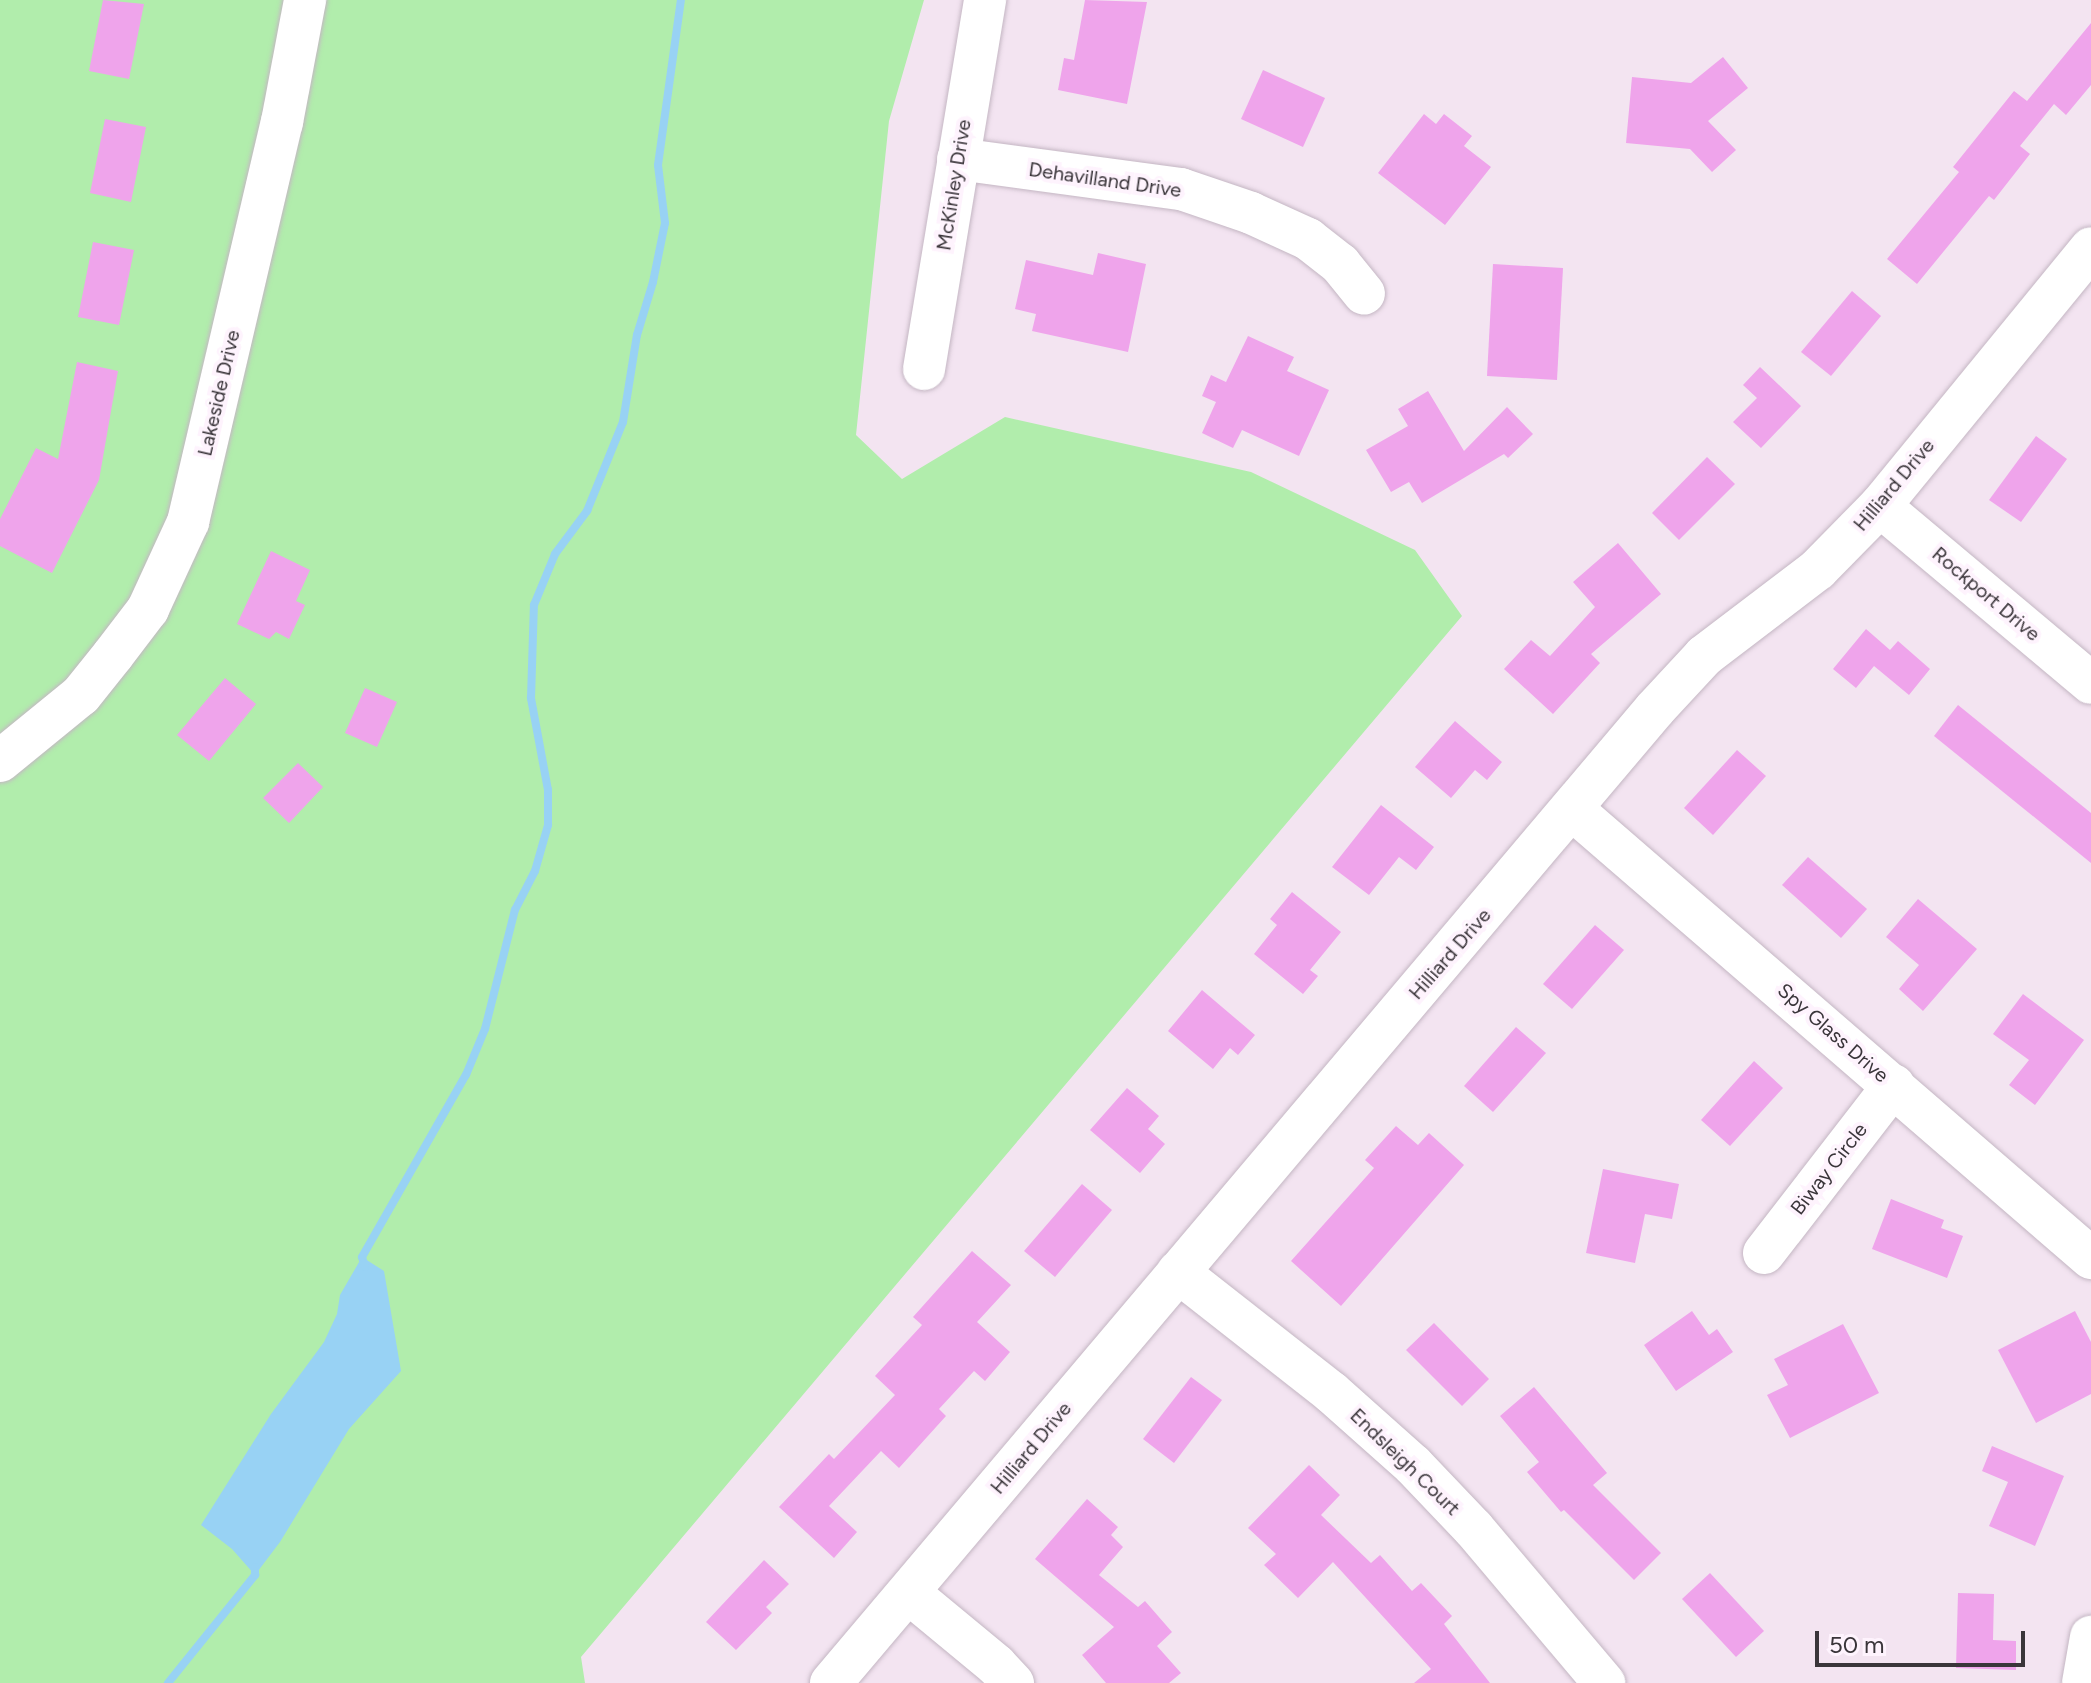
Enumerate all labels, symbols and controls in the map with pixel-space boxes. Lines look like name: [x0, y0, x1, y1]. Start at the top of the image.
street label: McKinley Drive: [932, 118, 976, 252]
street label: Dehavilland Drive: [1027, 157, 1183, 203]
street label: Lakeside Drive: [193, 328, 245, 458]
street label: Hilliard Drive: [1849, 434, 1939, 536]
street label: Rockport Drive: [1927, 542, 2045, 646]
street label: Hilliard Drive: [1404, 903, 1496, 1005]
street label: Spy Glass Drive: [1773, 978, 1893, 1088]
street label: Biway Circle: [1786, 1118, 1872, 1220]
street label: Hilliard Drive: [986, 1397, 1076, 1499]
street label: Endsleigh Court: [1345, 1404, 1465, 1520]
scale bar: [1819, 1615, 2029, 1665]
text: 50 m: [1829, 1630, 1885, 1659]

